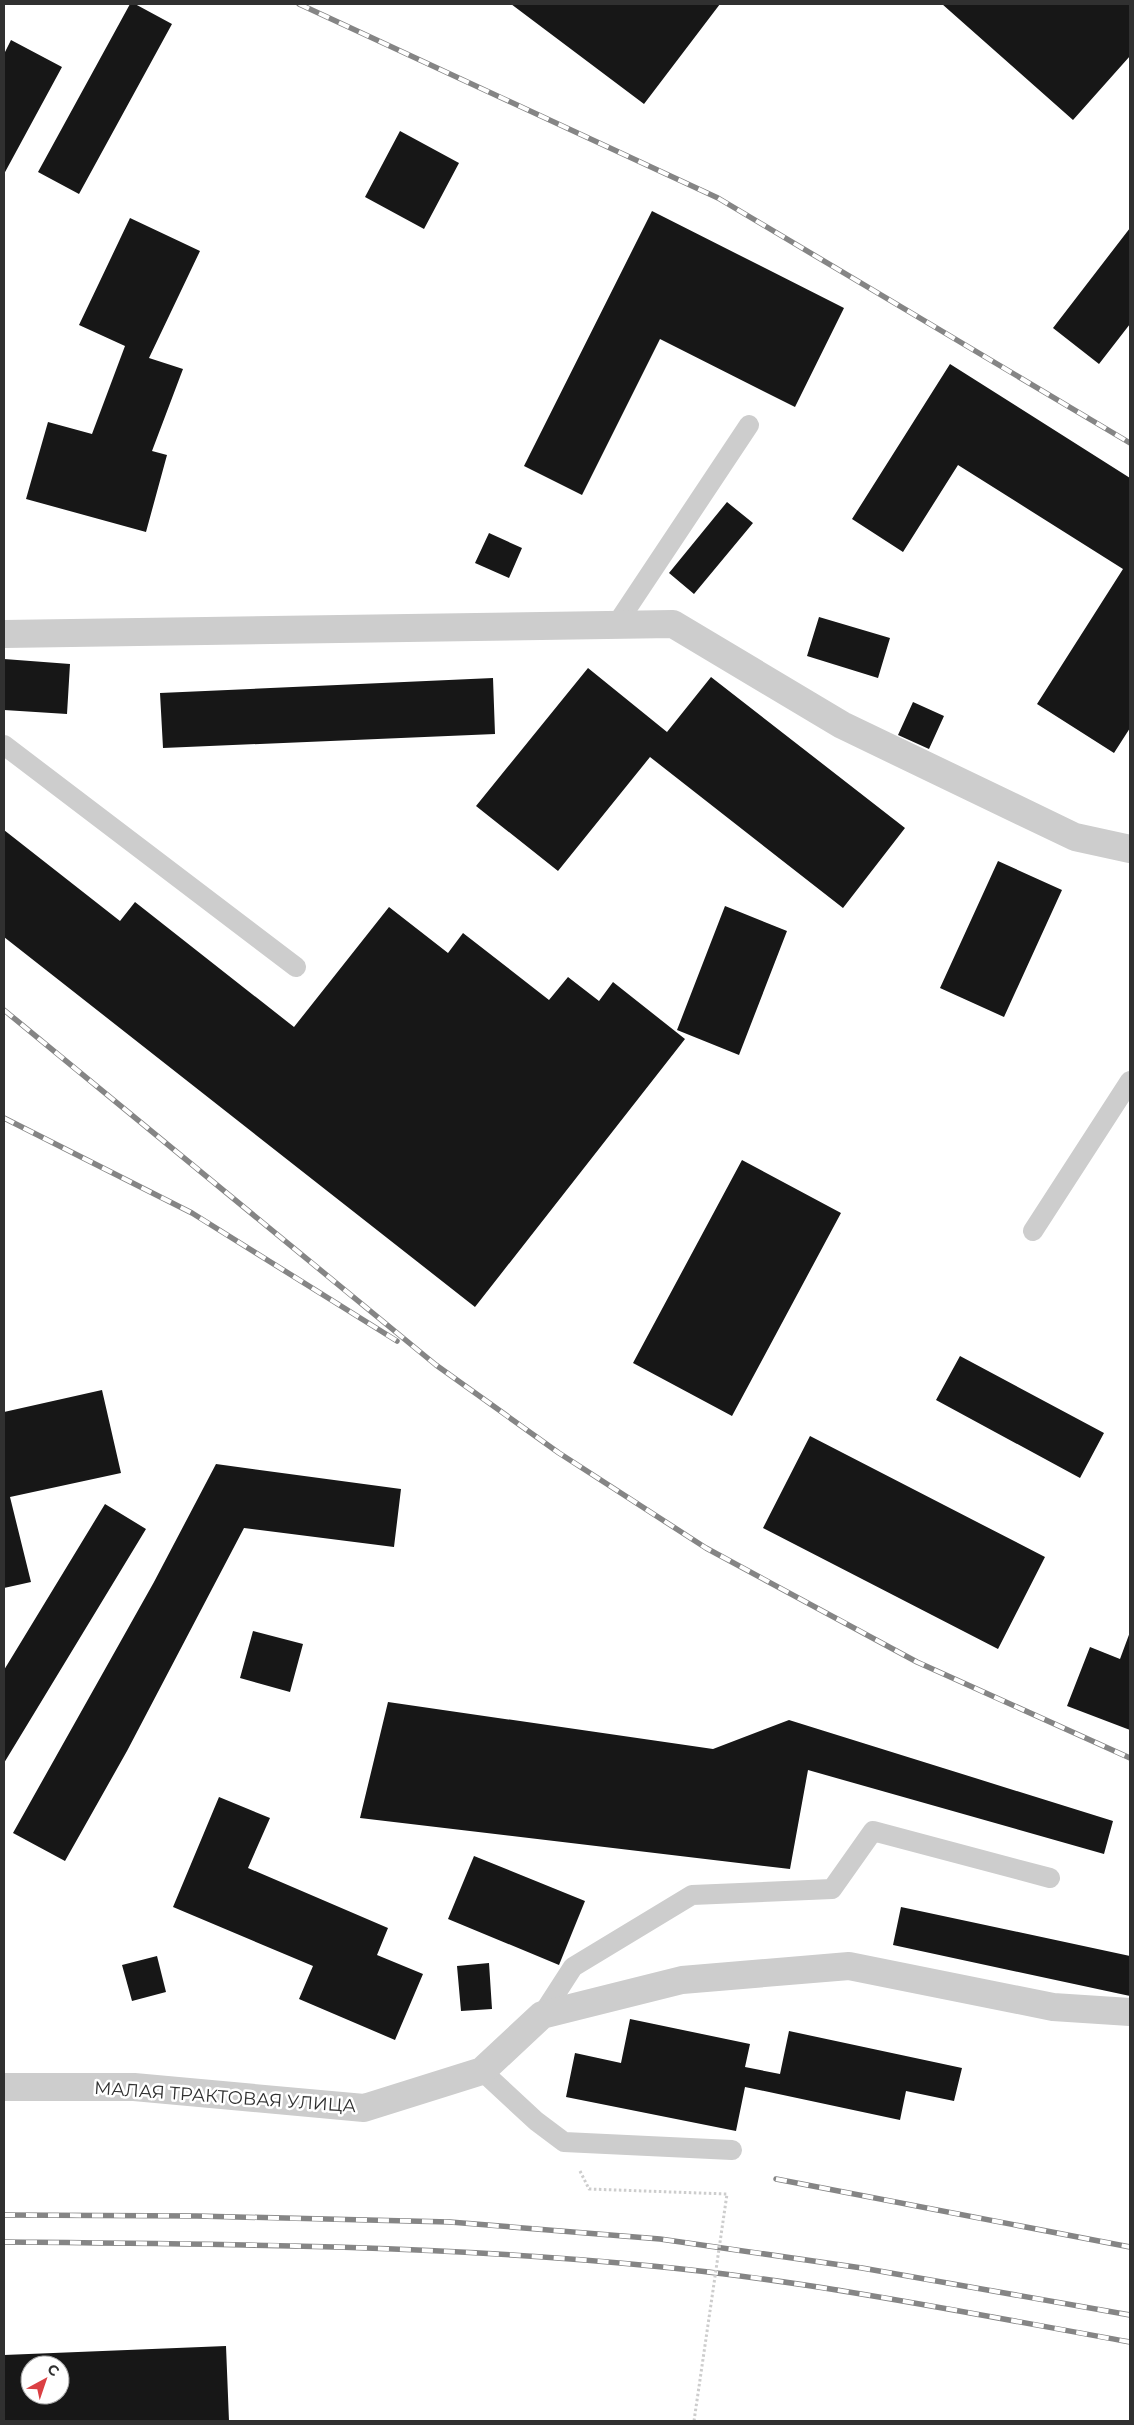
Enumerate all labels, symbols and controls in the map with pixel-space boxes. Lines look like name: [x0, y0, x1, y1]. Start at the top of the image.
street label: МАЛАЯ ТРАКТОВАЯ УЛИЦА: [93, 2077, 357, 2117]
north arrow: [20, 2355, 70, 2405]
text: С: [44, 2360, 63, 2380]

